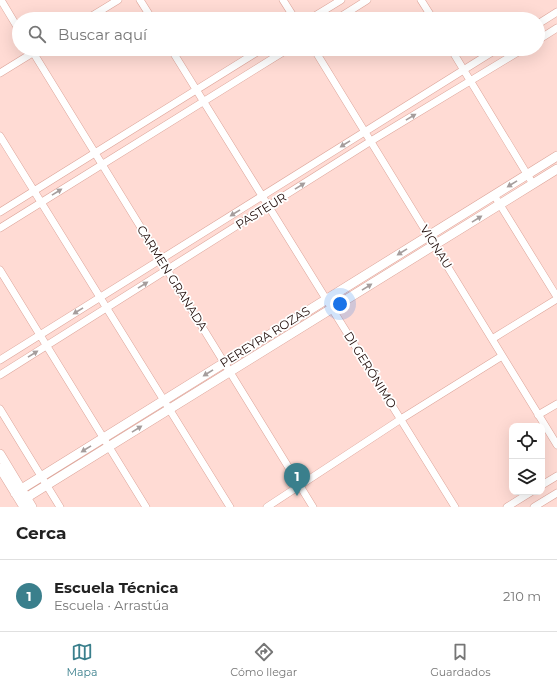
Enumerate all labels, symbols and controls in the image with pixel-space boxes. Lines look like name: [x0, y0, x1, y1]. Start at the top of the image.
search box: [12, 12, 545, 56]
icon: search: [26, 23, 48, 45]
text: Buscar aquí: [58, 25, 147, 44]
one-way arrow: [406, 113, 416, 121]
one-way arrow: [340, 140, 351, 147]
one-way arrow: [506, 180, 518, 187]
one-way arrow: [295, 182, 305, 190]
one-way arrow: [51, 189, 63, 196]
street label: PASTEUR: [233, 189, 289, 232]
one-way arrow: [229, 209, 241, 216]
one-way arrow: [471, 215, 483, 222]
street label: CARMEN GRANADA: [134, 222, 211, 333]
street label: VIGNAU: [417, 222, 456, 271]
one-way arrow: [396, 249, 407, 256]
one-way arrow: [138, 281, 148, 289]
one-way arrow: [362, 283, 372, 291]
your location: [330, 294, 350, 314]
street label: PEREYRA ROZAS: [217, 303, 313, 370]
one-way arrow: [72, 308, 84, 315]
street label: DI GERÓNIMO: [341, 329, 400, 411]
one-way arrow: [27, 351, 39, 358]
one-way arrow: [202, 369, 214, 376]
map controls: [509, 423, 545, 495]
button: locate: [509, 423, 545, 459]
one-way arrow: [132, 425, 142, 433]
one-way arrow: [80, 445, 91, 452]
button: layers: [509, 459, 545, 495]
pin: 1: [284, 463, 310, 496]
text: Cerca: [16, 523, 66, 543]
text: Escuela Técnica: [54, 578, 178, 597]
text: 1: [26, 588, 32, 604]
text: 210 m: [503, 588, 541, 604]
text: Escuela · Arrastúa: [54, 597, 169, 613]
tab: Mapa: [66, 641, 97, 679]
tab: Cómo llegar: [230, 641, 297, 679]
tab: Guardados: [430, 641, 491, 679]

